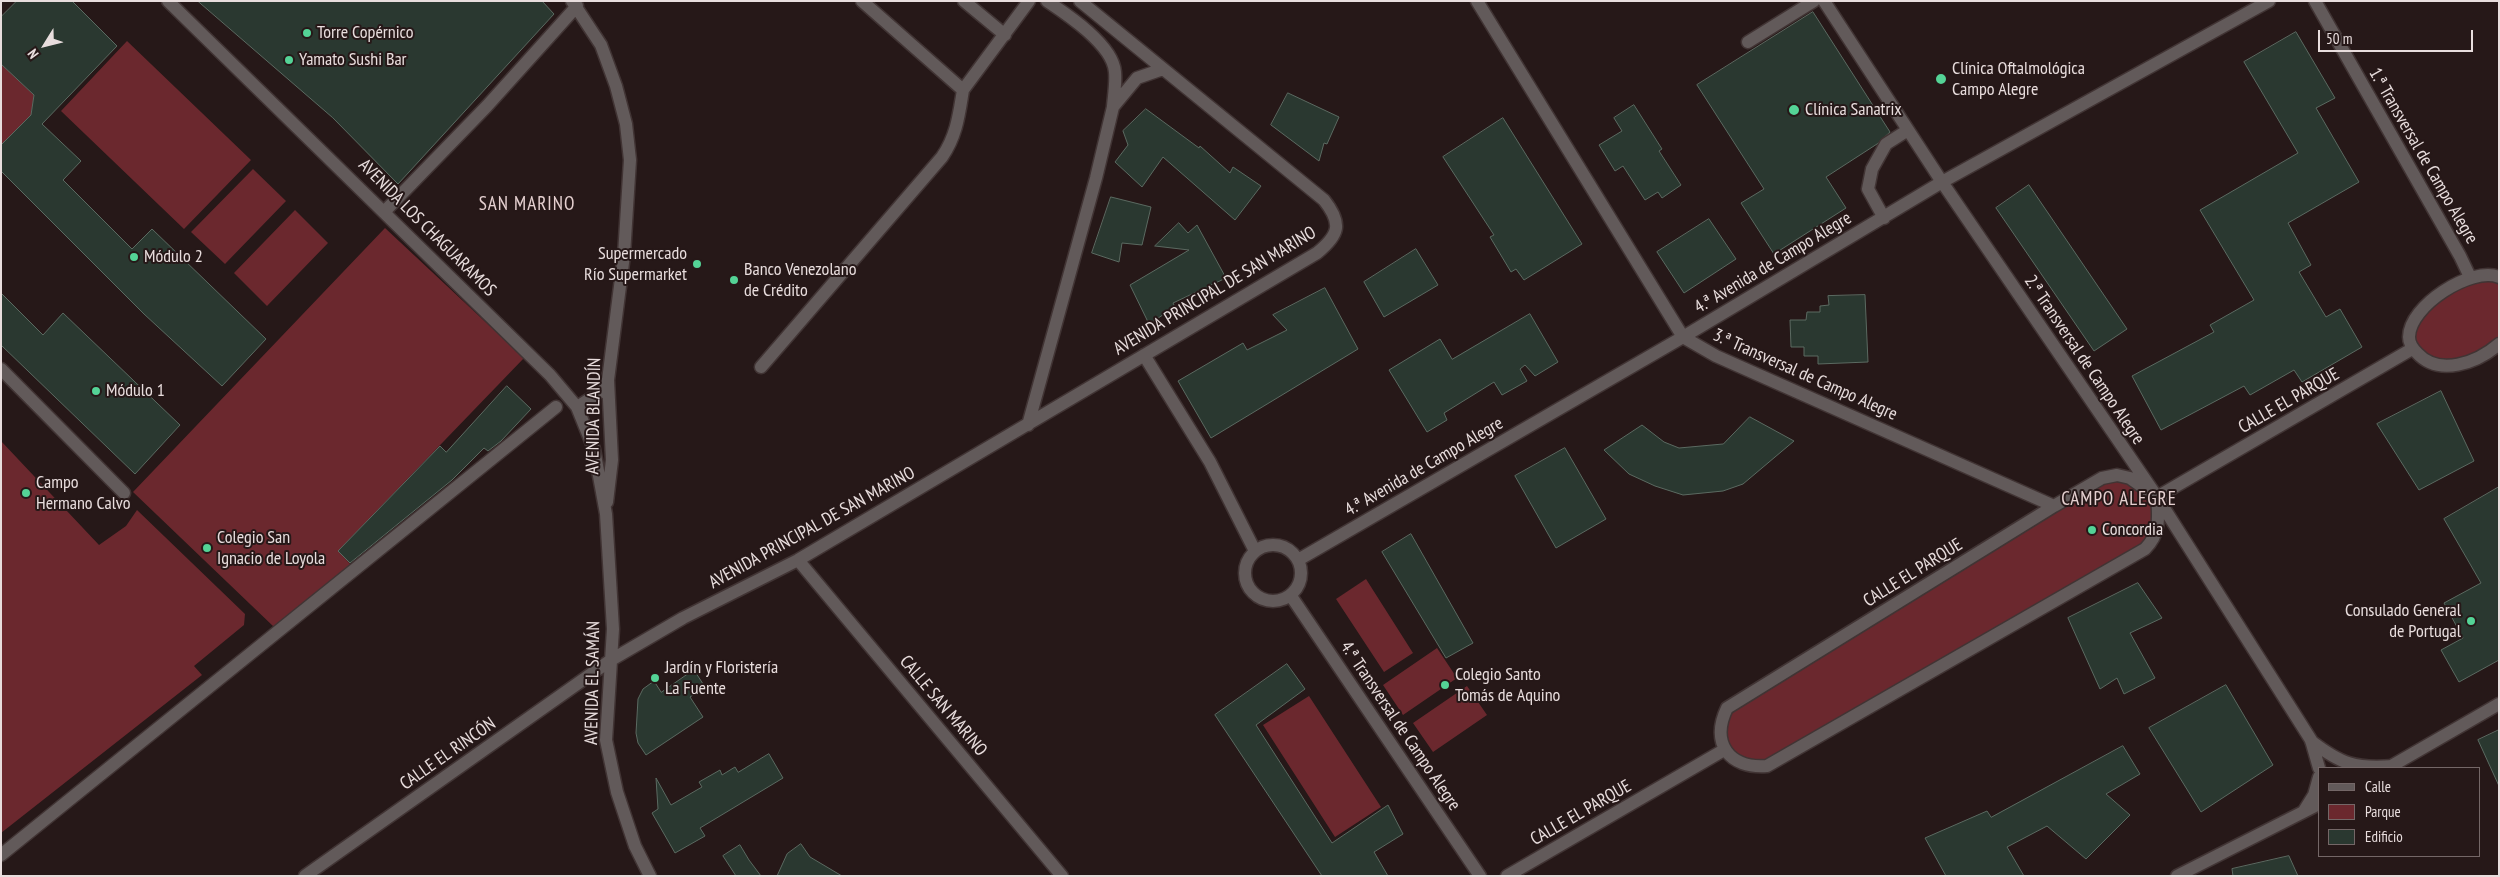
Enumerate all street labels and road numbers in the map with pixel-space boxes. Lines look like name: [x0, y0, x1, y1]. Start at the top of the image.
street label: 1.ª Transversal de Campo Alegre: [2364, 64, 2482, 248]
street label: AVENIDA LOS CHAGUARAMOS: [354, 155, 500, 301]
street label: 4.ª Avenida de Campo Alegre: [1691, 208, 1855, 318]
street label: AVENIDA PRINCIPAL DE SAN MARINO: [1110, 222, 1320, 360]
street label: 2.ª Transversal de Campo Alegre: [2019, 271, 2149, 449]
street label: 3.ª Transversal de Campo Alegre: [1709, 325, 1901, 425]
street label: AVENIDA BLANDÍN: [582, 357, 606, 475]
street label: CALLE EL PARQUE: [2235, 363, 2343, 439]
street label: 4.ª Avenida de Campo Alegre: [1341, 413, 1507, 521]
street label: AVENIDA PRINCIPAL DE SAN MARINO: [705, 462, 919, 594]
street label: CALLE EL PARQUE: [1860, 534, 1966, 612]
street label: AVENIDA EL SAMÁN: [581, 621, 605, 745]
street label: 4.ª Transversal de Campo Alegre: [1335, 637, 1465, 815]
street label: CALLE SAN MARINO: [895, 651, 991, 761]
street label: CALLE EL RINCÓN: [396, 713, 500, 795]
street label: CALLE EL PARQUE: [1527, 775, 1635, 851]

